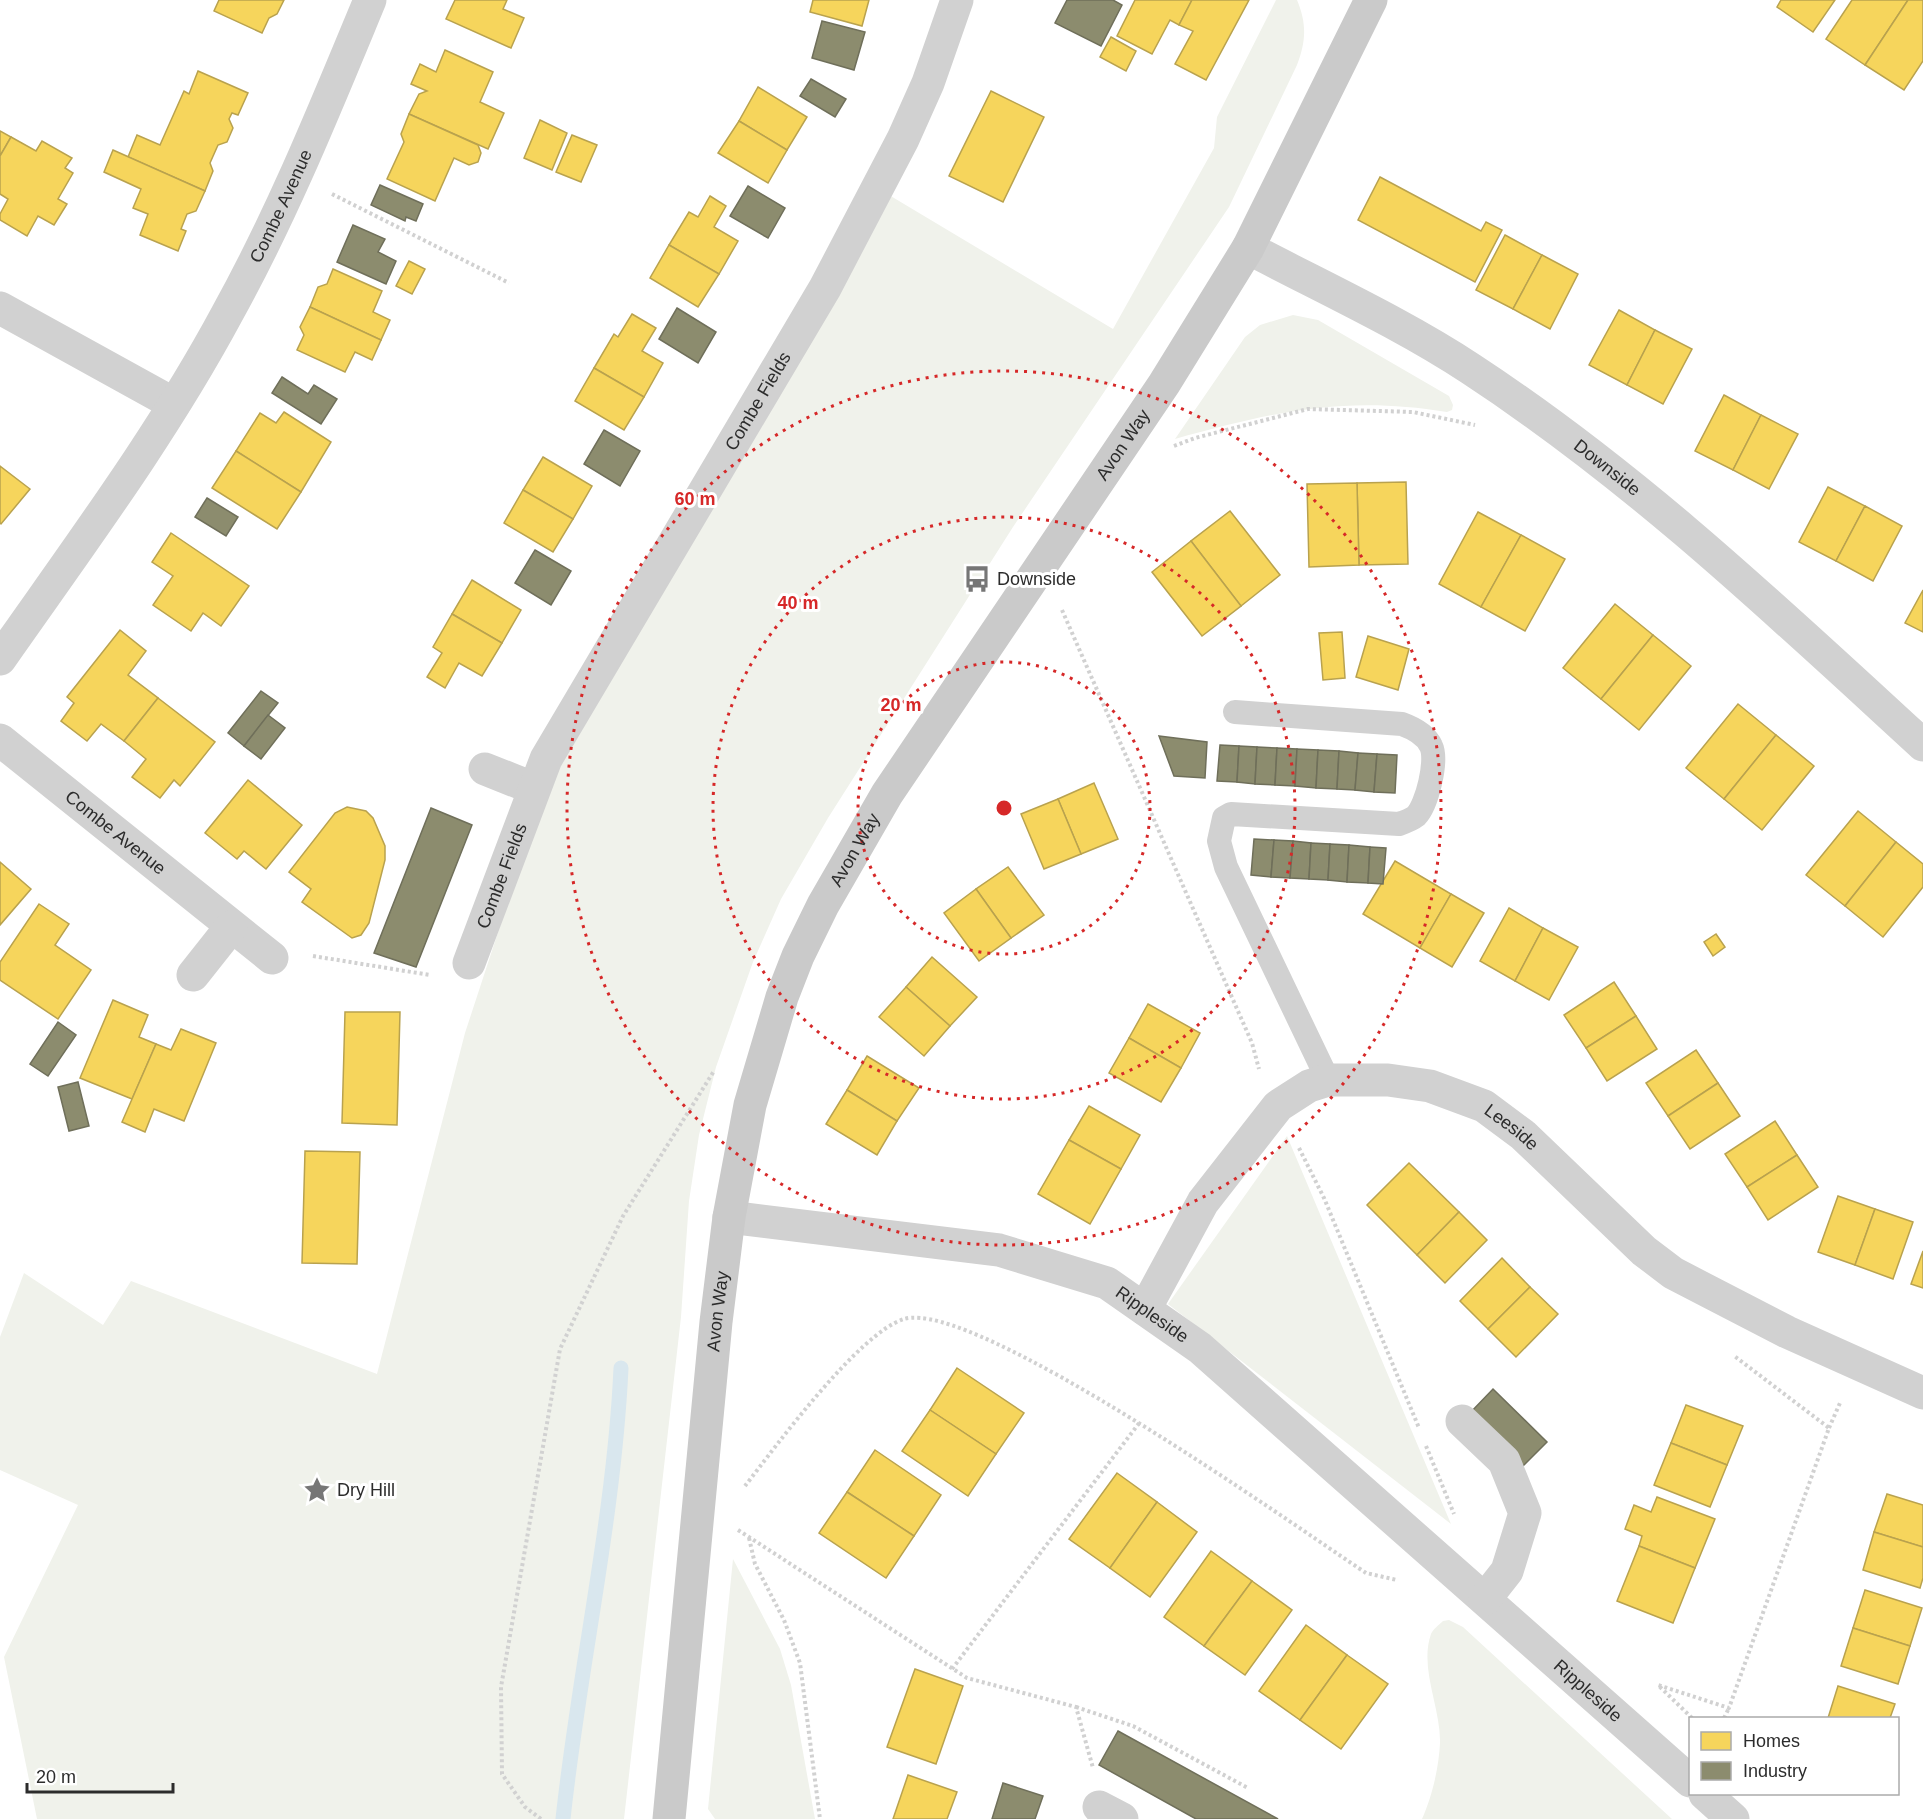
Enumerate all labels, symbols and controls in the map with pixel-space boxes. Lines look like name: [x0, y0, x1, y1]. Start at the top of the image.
street label: Combe Avenue: [246, 146, 316, 266]
street label: Combe Fields: [721, 348, 795, 454]
street label: Avon Way: [1092, 406, 1154, 484]
street label: Downside: [1570, 435, 1644, 500]
text: 60 m: [674, 489, 716, 509]
bus stop icon: Downside: [962, 564, 992, 594]
place label: Downside: [997, 569, 1076, 589]
text: 40 m: [777, 593, 819, 613]
text: 20 m: [880, 695, 922, 715]
street label: Combe Avenue: [61, 786, 170, 879]
centre of rings: [994, 798, 1014, 818]
street label: Avon Way: [826, 810, 884, 890]
street label: Combe Fields: [473, 820, 531, 931]
street label: Leeside: [1481, 1100, 1543, 1154]
street label: Avon Way: [703, 1270, 732, 1353]
street label: Rippleside: [1112, 1282, 1192, 1347]
place icon: Dry Hill: [302, 1475, 332, 1505]
place label: Dry Hill: [337, 1480, 395, 1500]
street label: Rippleside: [1550, 1655, 1626, 1726]
legend: [1689, 1717, 1899, 1795]
text: Homes: [1743, 1731, 1800, 1751]
scale bar: [27, 1756, 172, 1794]
text: Industry: [1743, 1761, 1807, 1781]
text: 20 m: [36, 1767, 76, 1787]

